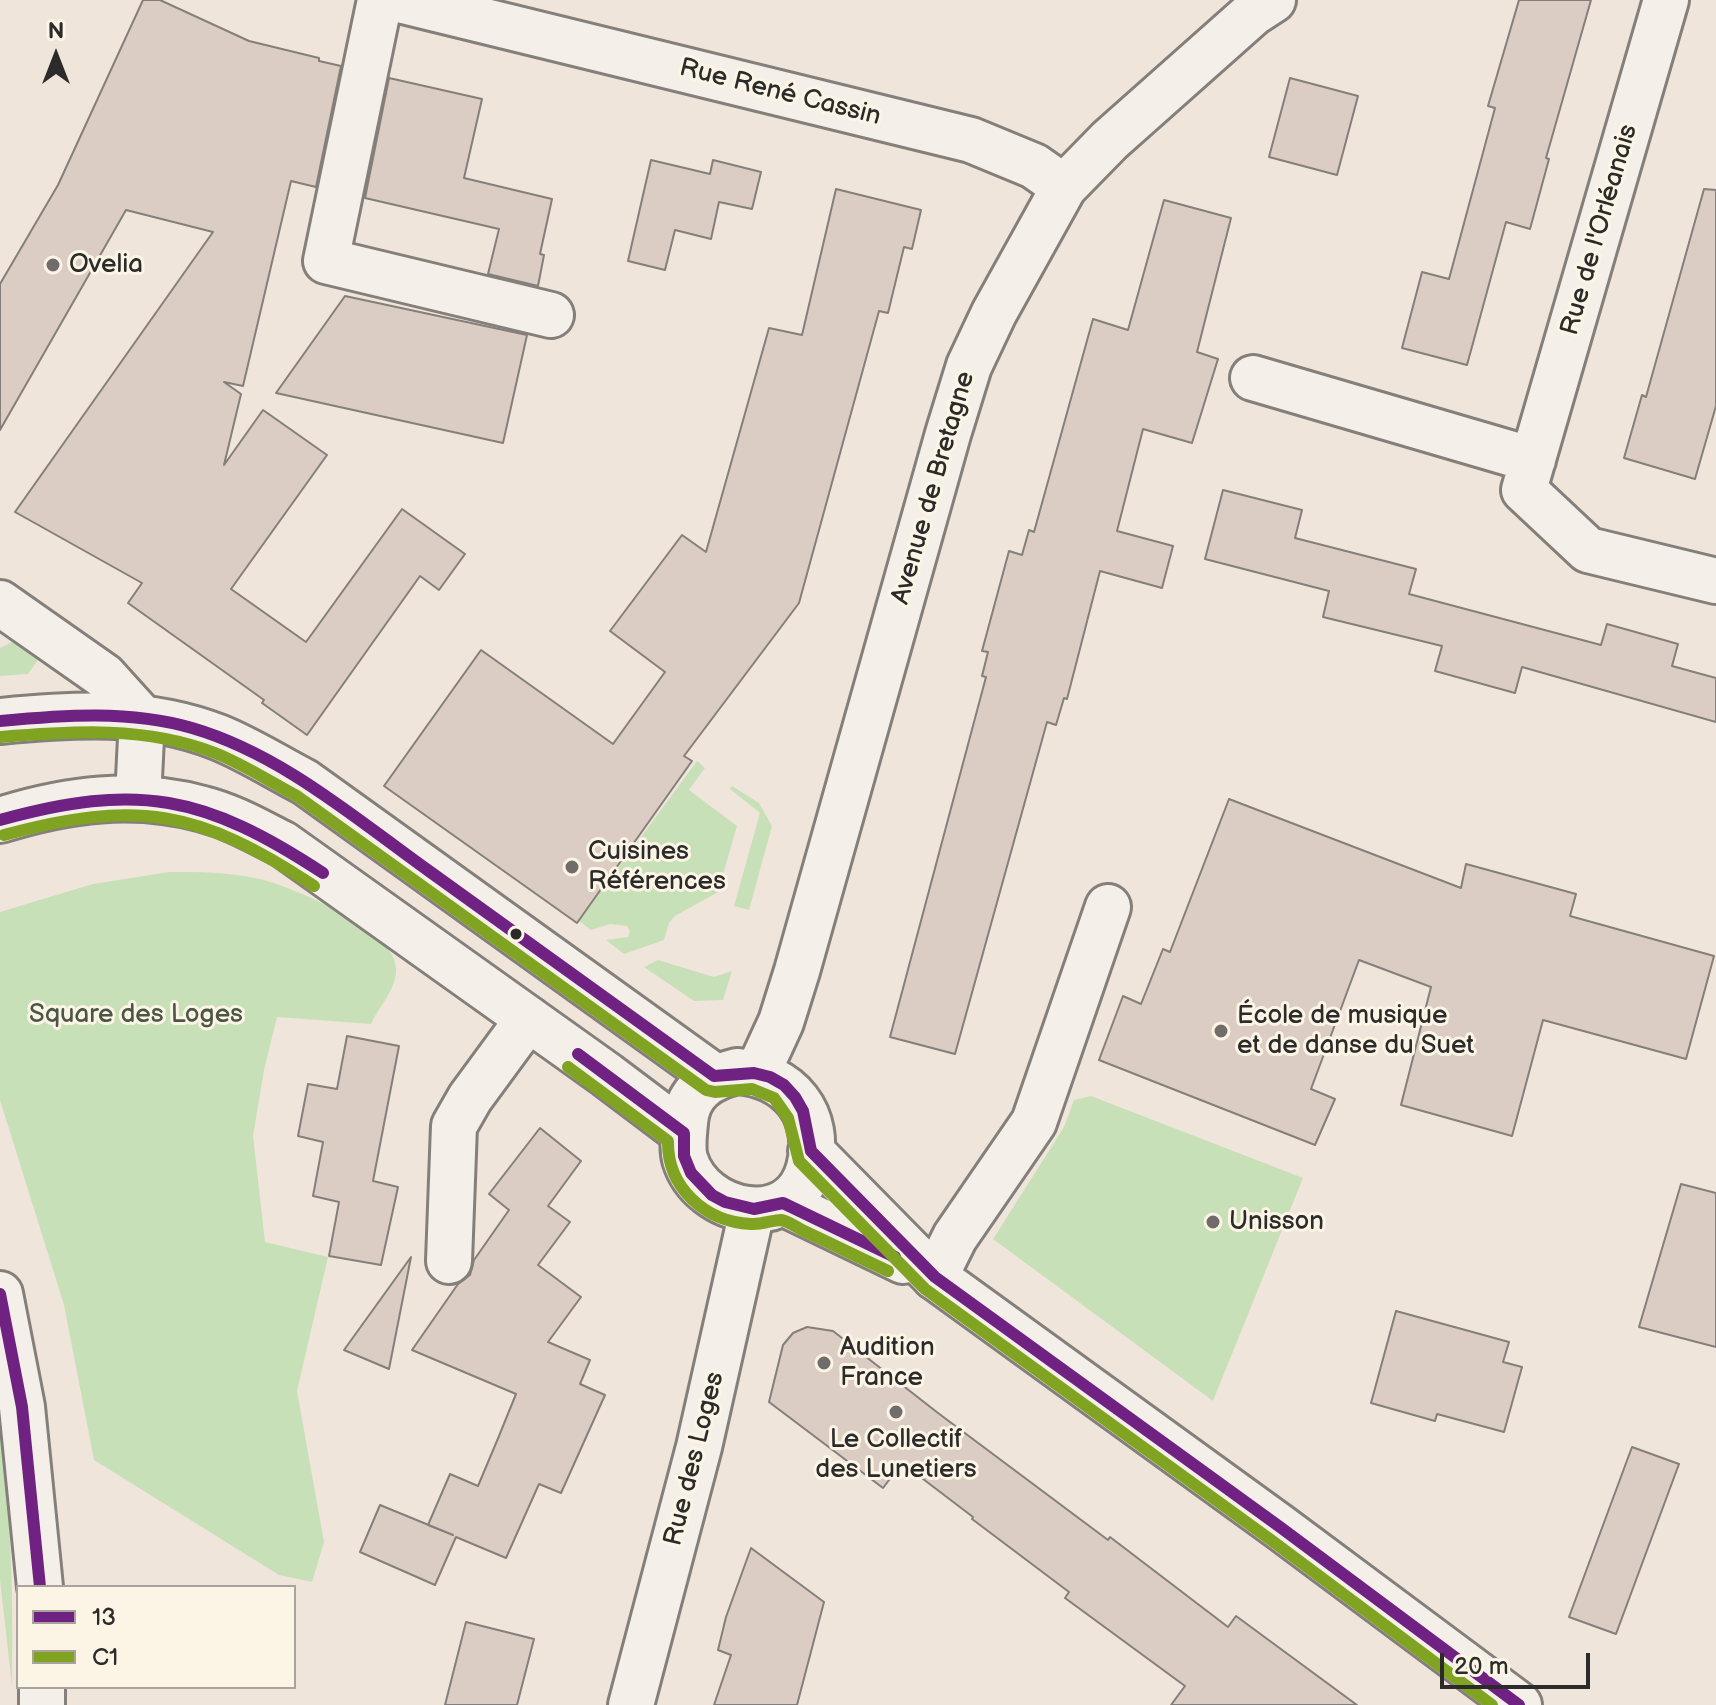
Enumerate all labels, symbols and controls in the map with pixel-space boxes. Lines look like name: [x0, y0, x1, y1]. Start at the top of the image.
north arrow: [16, 16, 96, 96]
text: N: [48, 18, 64, 45]
street label: Rue René Cassin: [676, 53, 884, 133]
street label: Rue de l'Orléanais: [1555, 121, 1645, 339]
place label: Ovelia: [69, 249, 143, 281]
marker: Ovelia: [44, 256, 62, 274]
street label: Avenue de Bretagne: [886, 368, 982, 608]
place label: Cuisines Références: [588, 836, 726, 898]
marker: Cuisines Références: [563, 858, 581, 876]
unlabelled marker: [508, 926, 524, 942]
park label: Square des Loges: [29, 999, 243, 1031]
place label: École de musique et de danse du Suet: [1237, 1000, 1474, 1062]
marker: École de musique et de danse du Suet: [1212, 1022, 1230, 1040]
place label: Unisson: [1229, 1206, 1324, 1238]
marker: Unisson: [1204, 1213, 1222, 1231]
place label: Audition France: [840, 1332, 935, 1394]
marker: Audition France: [815, 1354, 833, 1372]
street label: Rue des Loges: [658, 1369, 732, 1549]
marker: Le Collectif des Lunetiers: [887, 1403, 905, 1421]
place label: Le Collectif des Lunetiers: [815, 1424, 977, 1486]
legend: [16, 1585, 296, 1689]
text: 13: [92, 1603, 116, 1632]
scale bar: [1444, 1637, 1594, 1687]
text: C1: [92, 1643, 118, 1672]
text: 20 m: [1454, 1652, 1509, 1681]

